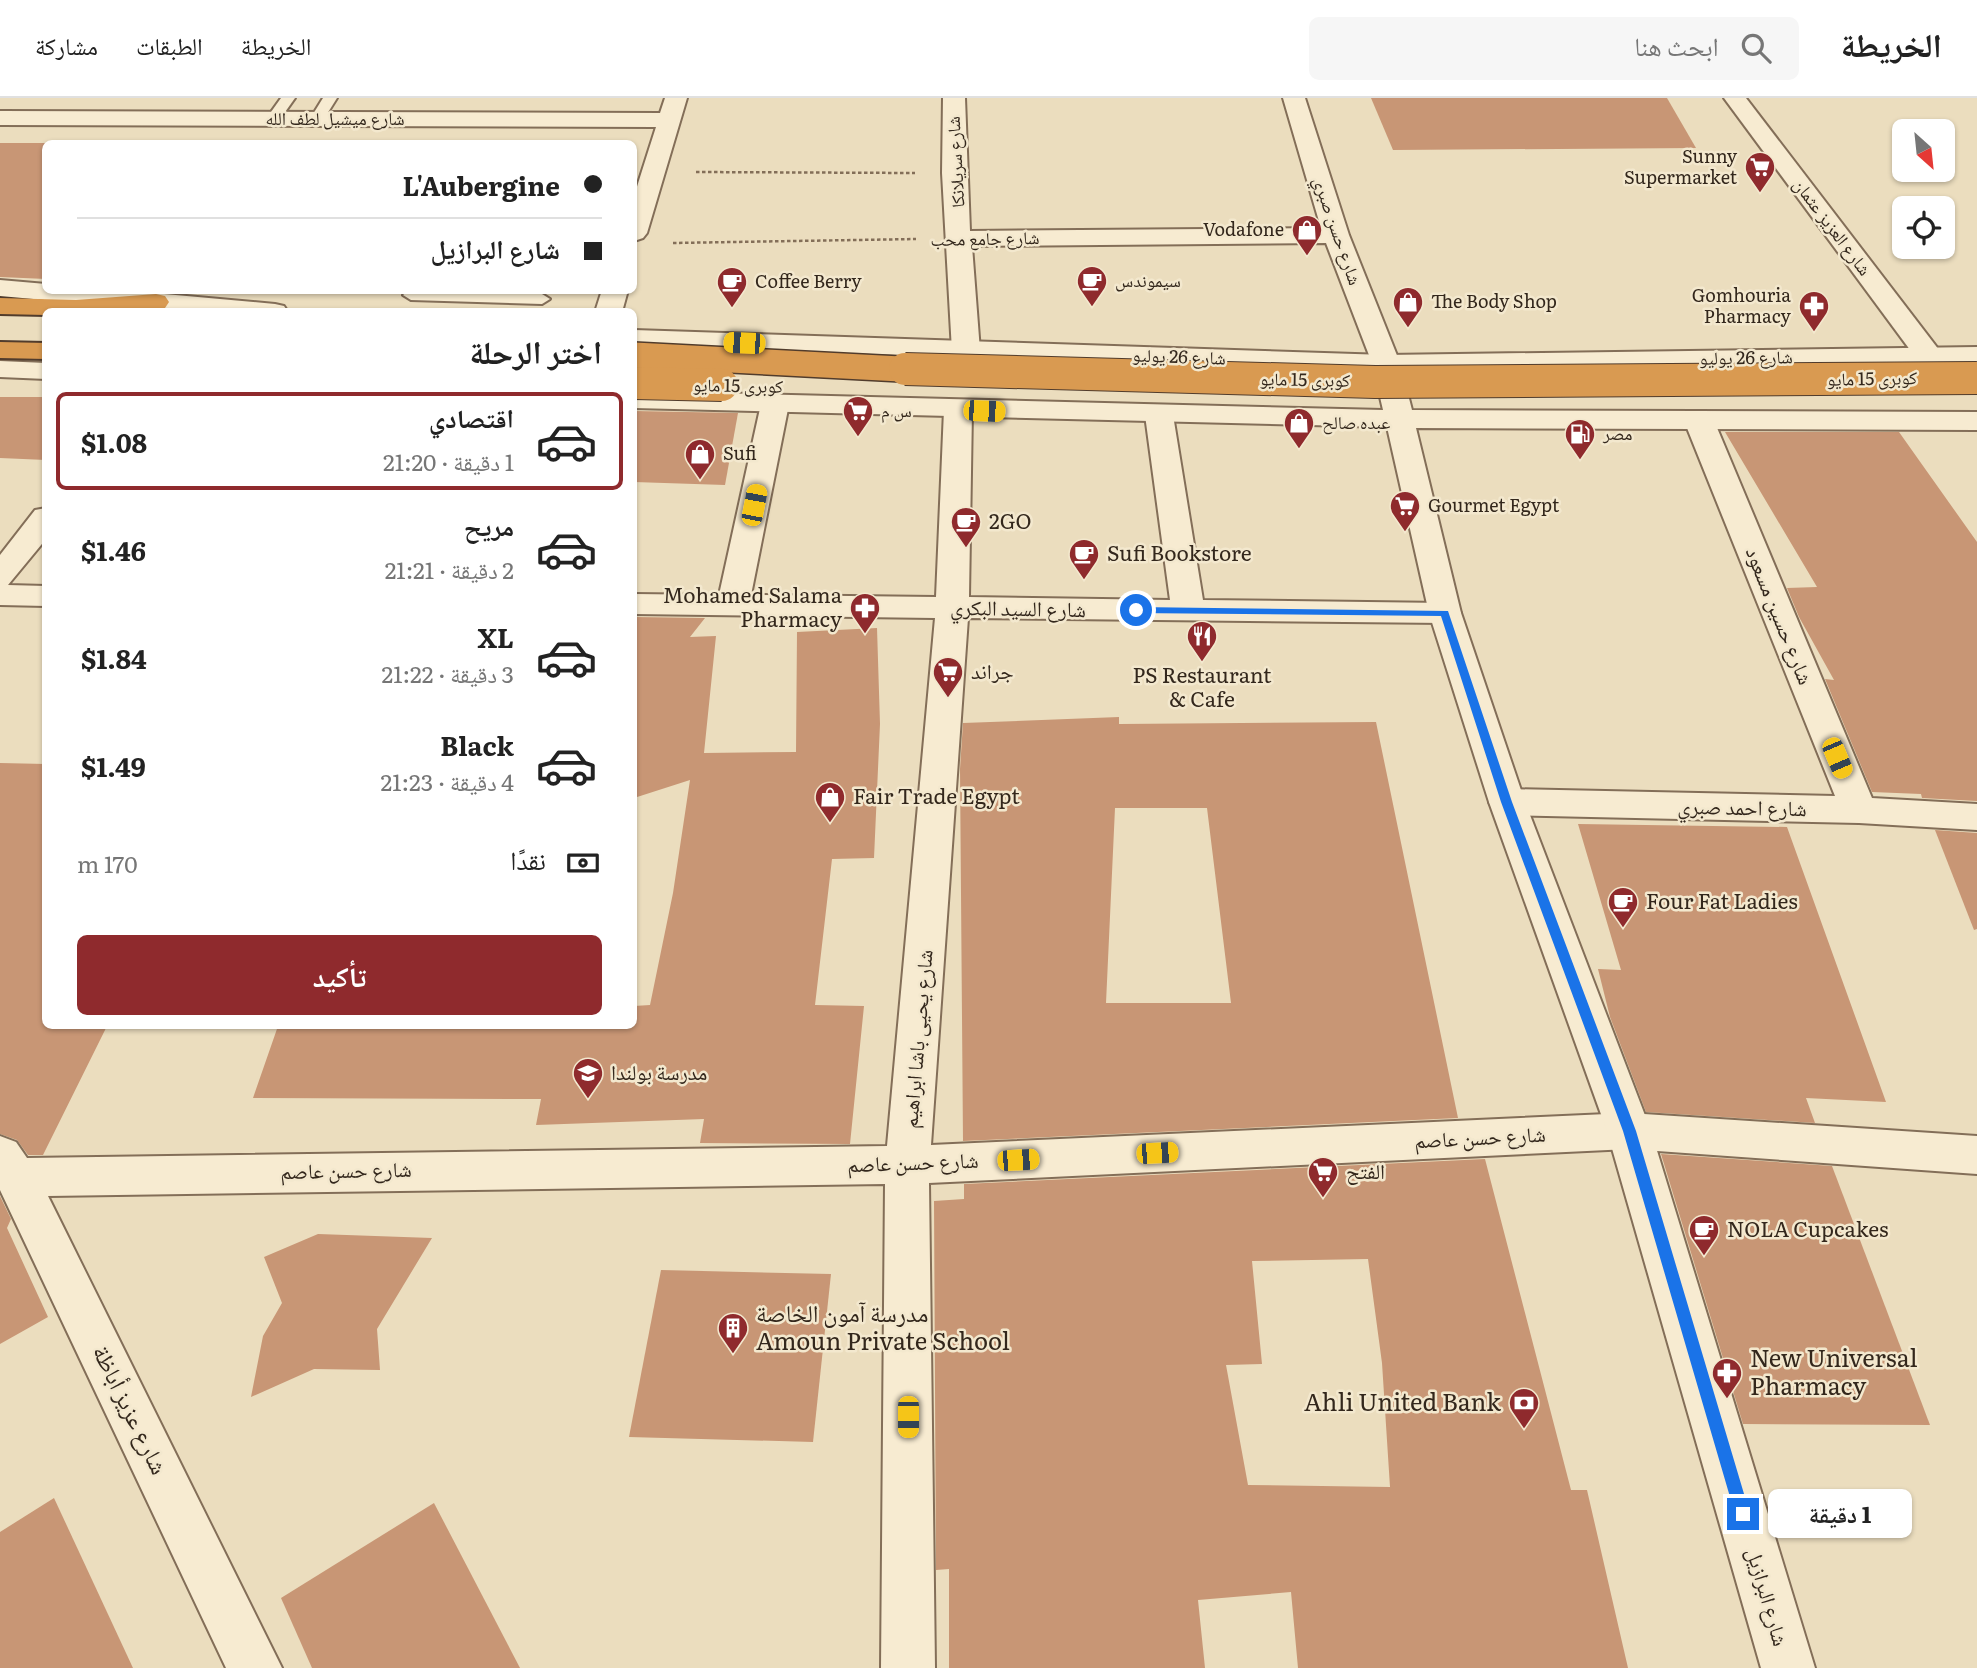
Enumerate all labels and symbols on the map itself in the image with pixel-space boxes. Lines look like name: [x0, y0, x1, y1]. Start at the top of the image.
street label: شارع ميشيل لطف الله: [265, 104, 405, 131]
street label: شارع سريلانكا: [939, 116, 970, 209]
north arrow: [1892, 119, 1955, 182]
place label: Sunny Supermarket: [1624, 142, 1738, 190]
supermarket icon: Sunny Supermarket: [1743, 150, 1777, 194]
street label: شارع العزيز عثمان: [1788, 172, 1879, 280]
street label: شارع حسن صبري: [1305, 173, 1370, 289]
shop icon: Vodafone: [1290, 213, 1324, 257]
place label: Vodafone: [1203, 215, 1284, 242]
street label: شارع جامع محب: [930, 223, 1040, 252]
cafe icon: سيموندس: [1075, 264, 1109, 308]
cafe icon: Coffee Berry: [715, 265, 749, 309]
place label: سيموندس: [1115, 266, 1181, 293]
place label: Coffee Berry: [755, 267, 862, 294]
place label: Gomhouria Pharmacy: [1692, 281, 1792, 329]
shop icon: The Body Shop: [1391, 285, 1425, 329]
place label: The Body Shop: [1431, 287, 1557, 314]
pharmacy icon: Gomhouria Pharmacy: [1797, 289, 1831, 333]
car: [723, 332, 766, 354]
street label: شارع 26 يوليو: [1132, 340, 1226, 371]
street label: شارع 26 يوليو: [1699, 342, 1793, 371]
street label: كوبرى 15 مايو: [1827, 363, 1918, 392]
street label: كوبرى 15 مايو: [1260, 364, 1351, 393]
street label: كوبرى 15 مايو: [693, 370, 784, 399]
supermarket icon: س م: [841, 394, 875, 438]
place label: س م: [881, 396, 912, 423]
car: [963, 400, 1006, 422]
shop icon: عبده صالح: [1282, 406, 1316, 450]
place label: عبده صالح: [1322, 408, 1390, 435]
fuel station icon: مصر: [1563, 417, 1597, 461]
place label: مصر: [1602, 419, 1632, 446]
shop icon: Sufi: [683, 437, 717, 481]
place label: Sufi: [723, 439, 757, 466]
car: [740, 482, 769, 528]
supermarket icon: Gourmet Egypt: [1388, 489, 1422, 533]
place label: Gourmet Egypt: [1428, 491, 1560, 518]
place label: 2GO: [989, 504, 1031, 535]
cafe icon: 2GO: [949, 505, 983, 549]
place label: Sufi Bookstore: [1107, 536, 1252, 567]
cafe icon: Sufi Bookstore: [1067, 537, 1101, 581]
street label: شارع حسين مسعود: [1740, 541, 1823, 689]
place label: Mohamed Salama Pharmacy: [663, 578, 843, 633]
street label: شارع السيد البكري: [950, 590, 1086, 627]
pharmacy icon: Mohamed Salama Pharmacy: [848, 591, 882, 635]
route start: [1120, 594, 1152, 626]
restaurant icon: PS Restaurant & Cafe: [1185, 619, 1219, 663]
place label: جراند: [971, 654, 1014, 685]
supermarket icon: جراند: [931, 655, 965, 699]
place label: PS Restaurant & Cafe: [1132, 658, 1272, 713]
car: [1820, 735, 1855, 781]
place label: Fair Trade Egypt: [853, 779, 1020, 810]
shop icon: Fair Trade Egypt: [813, 780, 847, 824]
street label: شارع احمد صبري: [1677, 789, 1807, 825]
place label: Four Fat Ladies: [1646, 884, 1798, 915]
cafe icon: Four Fat Ladies: [1606, 885, 1640, 929]
street label: شارع يحيى باشا ابراهيم: [892, 948, 940, 1130]
place label: مدرسة بولندا: [611, 1055, 707, 1086]
school or university icon: مدرسة بولندا: [571, 1056, 605, 1100]
street label: شارع حسن عاصم: [1413, 1117, 1546, 1155]
car: [1136, 1141, 1179, 1165]
street label: شارع حسن عاصم: [847, 1143, 979, 1179]
car: [997, 1148, 1040, 1172]
street label: شارع حسن عاصم: [280, 1152, 412, 1186]
place label: الفتح: [1346, 1154, 1385, 1185]
supermarket icon: الفتح: [1306, 1155, 1340, 1199]
place label: NOLA Cupcakes: [1727, 1212, 1888, 1243]
cafe icon: NOLA Cupcakes: [1687, 1213, 1721, 1257]
place label: مدرسة آمون الخاصة Amoun Private School: [756, 1294, 1010, 1357]
building icon: مدرسة آمون الخاصة Amoun Private School: [716, 1311, 750, 1355]
street label: شارع عزيز أباظة: [86, 1338, 179, 1480]
place label: New Universal Pharmacy: [1750, 1339, 1918, 1402]
pharmacy icon: New Universal Pharmacy: [1710, 1356, 1744, 1400]
place label: Ahli United Bank: [1304, 1383, 1501, 1418]
bank icon: Ahli United Bank: [1507, 1386, 1541, 1430]
car: [898, 1396, 919, 1438]
callout: 1 دقيقة: [1768, 1490, 1911, 1538]
route end: [1727, 1498, 1759, 1530]
street label: شارع البرازيل: [1741, 1544, 1798, 1649]

